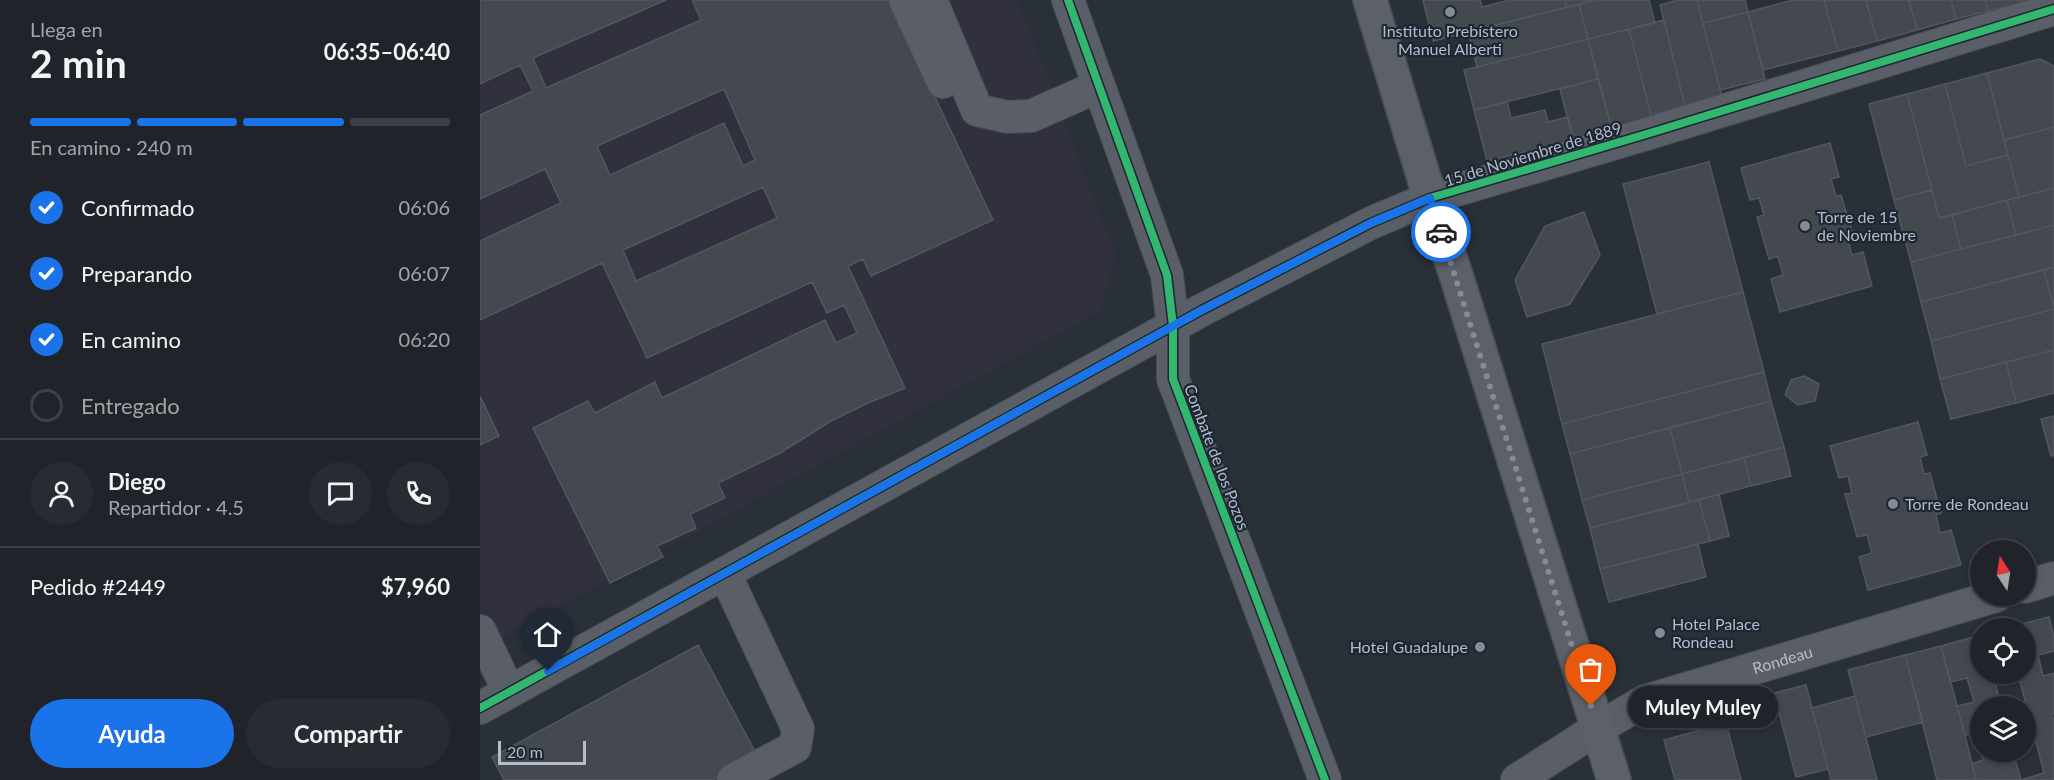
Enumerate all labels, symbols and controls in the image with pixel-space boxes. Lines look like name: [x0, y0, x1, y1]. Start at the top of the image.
marker: Instituto Prebístero Manuel Alberti: [1443, 5, 1457, 19]
text: Llega en: [30, 17, 103, 41]
place label: Instituto Prebístero Manuel Alberti: [1382, 21, 1518, 58]
text: 06:35–06:40: [324, 38, 450, 65]
text: 2 min: [30, 40, 127, 86]
street label: 15 de Noviembre de 1889: [1442, 117, 1624, 190]
text: En camino · 240 m: [30, 135, 193, 159]
icon: check: [30, 191, 63, 224]
text: Confirmado: [81, 194, 194, 221]
text: 06:06: [399, 195, 450, 219]
courier: [1411, 202, 1471, 262]
place label: Torre de 15 de Noviembre: [1817, 207, 1916, 244]
icon: car: [1425, 216, 1458, 249]
marker: Torre de 15 de Noviembre: [1798, 219, 1812, 233]
icon: check: [30, 257, 63, 290]
text: Preparando: [81, 260, 192, 287]
text: 06:07: [399, 261, 450, 285]
icon: check: [30, 323, 63, 356]
text: En camino: [81, 326, 181, 353]
text: 06:20: [399, 327, 450, 351]
street label: Combate de los Pozos: [1181, 381, 1254, 532]
text: Entregado: [81, 392, 180, 419]
button: person: [30, 462, 93, 525]
button: chat: [309, 462, 372, 525]
button: phone: [387, 462, 450, 525]
text: Diego: [108, 468, 166, 495]
place label: Torre de Rondeau: [1905, 494, 2029, 513]
text: Repartidor · 4.5: [108, 495, 244, 519]
marker: Torre de Rondeau: [1886, 497, 1900, 511]
north arrow: [1970, 540, 2036, 606]
map controls: [1970, 540, 2036, 762]
text: Pedido #2449: [30, 573, 166, 600]
text: $7,960: [381, 573, 450, 600]
pin: [522, 609, 573, 671]
place label: Hotel Palace Rondeau: [1672, 614, 1760, 651]
icon: home: [531, 618, 564, 651]
button: locate: [1970, 618, 2036, 684]
marker: Hotel Palace Rondeau: [1653, 626, 1667, 640]
place label: Hotel Guadalupe: [1350, 637, 1468, 656]
marker: Hotel Guadalupe: [1473, 640, 1487, 654]
street label: Rondeau: [1750, 641, 1815, 677]
pin: [1565, 644, 1616, 706]
icon: bag: [1574, 653, 1607, 686]
callout: Muley Muley: [1627, 685, 1777, 727]
text: Muley Muley: [1645, 695, 1761, 719]
button: layers: [1970, 696, 2036, 762]
button: Ayuda: [30, 699, 234, 768]
button: Compartir: [246, 699, 450, 768]
scale bar: [498, 738, 586, 766]
text: 20 m: [507, 742, 543, 761]

